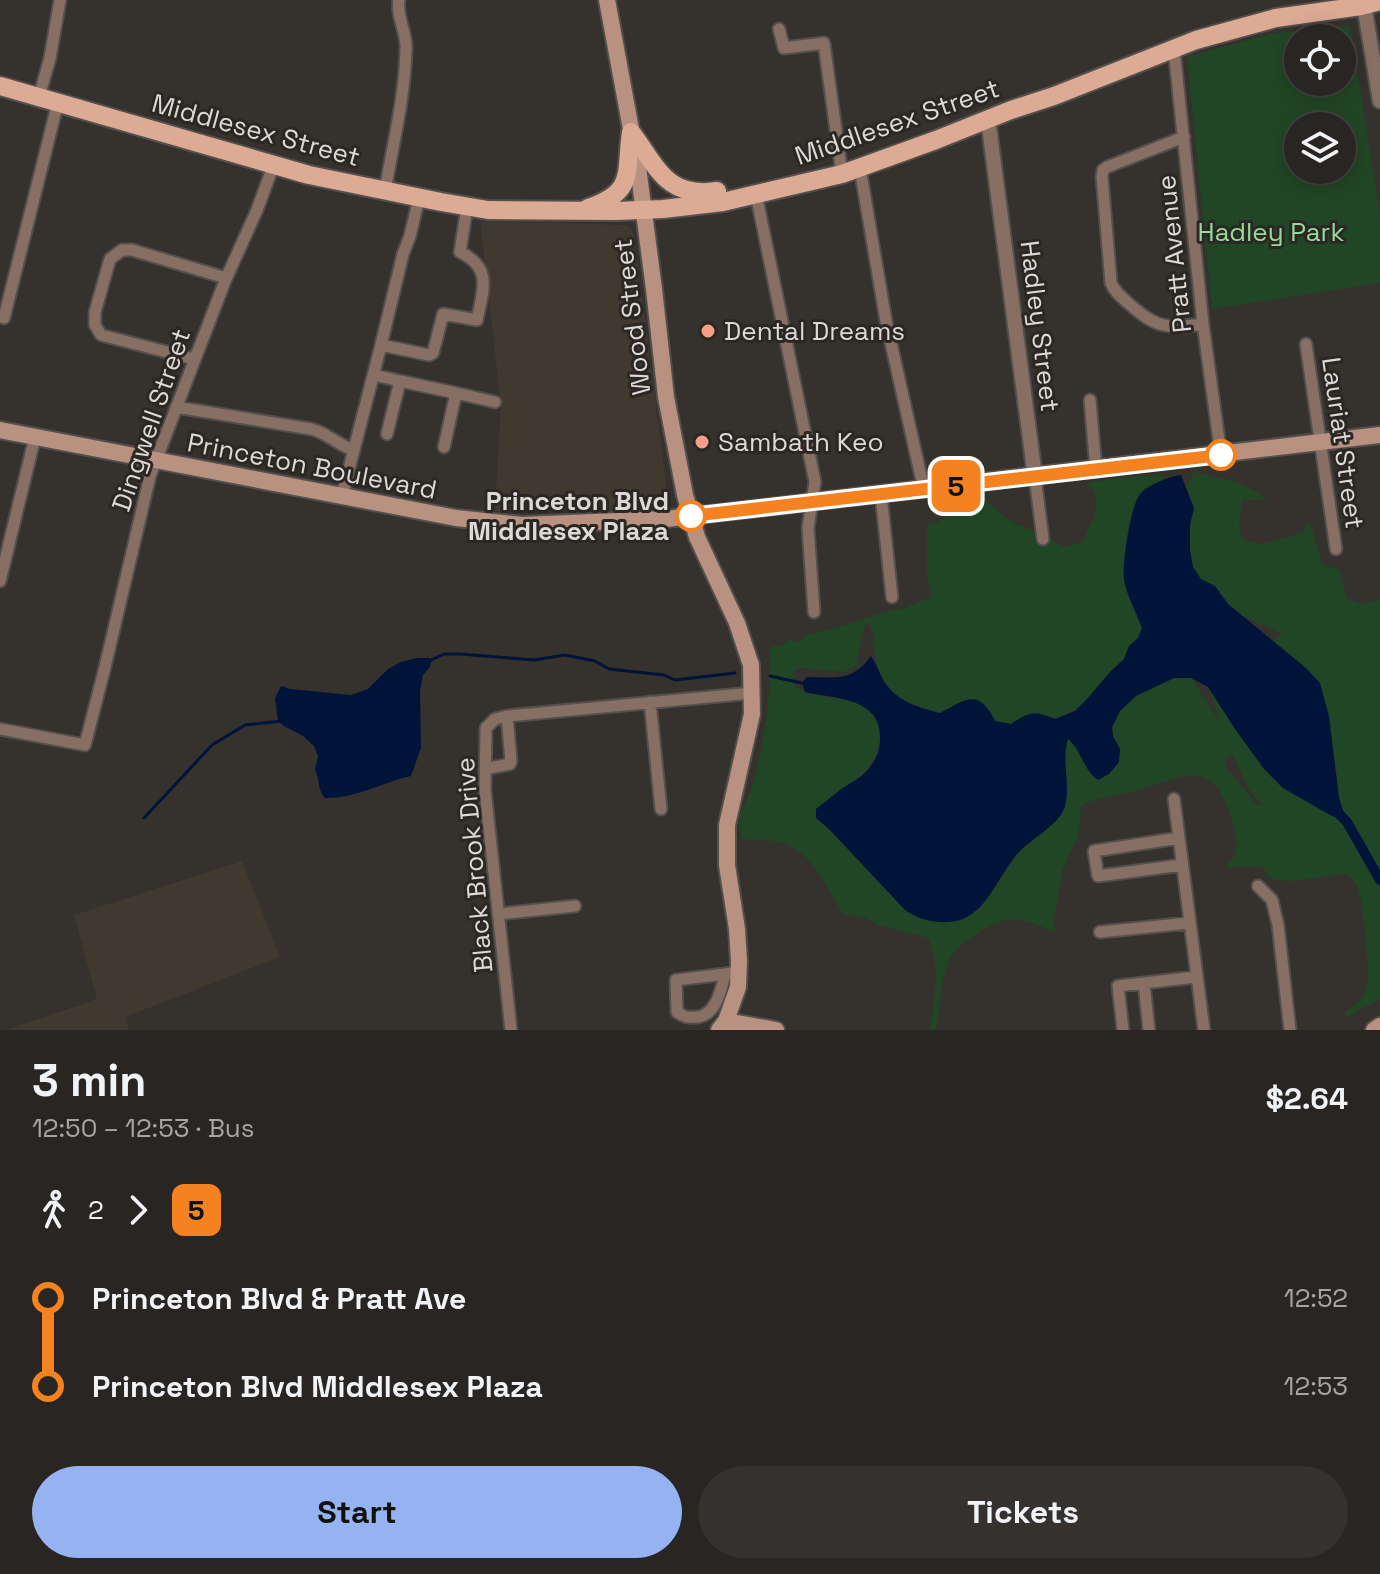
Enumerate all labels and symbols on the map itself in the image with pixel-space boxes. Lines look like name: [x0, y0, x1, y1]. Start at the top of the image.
street label: Middlesex Street: [790, 71, 1004, 173]
street label: Middlesex Street: [148, 86, 364, 174]
street label: Pratt Avenue: [1149, 173, 1199, 335]
park label: Hadley Park: [1198, 215, 1344, 249]
street label: Wood Street: [606, 237, 658, 397]
street label: Hadley Street: [1013, 238, 1067, 414]
place label: Dental Dreams: [724, 314, 905, 348]
marker: Dental Dreams: [699, 322, 717, 340]
street label: Dingwell Street: [104, 324, 198, 516]
street label: Lauriat Street: [1314, 355, 1372, 531]
street label: Princeton Boulevard: [184, 425, 440, 507]
place label: Sambath Keo: [718, 425, 884, 459]
marker: Sambath Keo: [693, 433, 711, 451]
unlabelled marker: [1206, 440, 1236, 470]
line badge: 5: [930, 460, 982, 512]
place label: Princeton Blvd Middlesex Plaza: [468, 484, 669, 548]
marker: Princeton Blvd Middlesex Plaza: [676, 501, 706, 531]
street label: Black Brook Drive: [448, 756, 500, 974]

